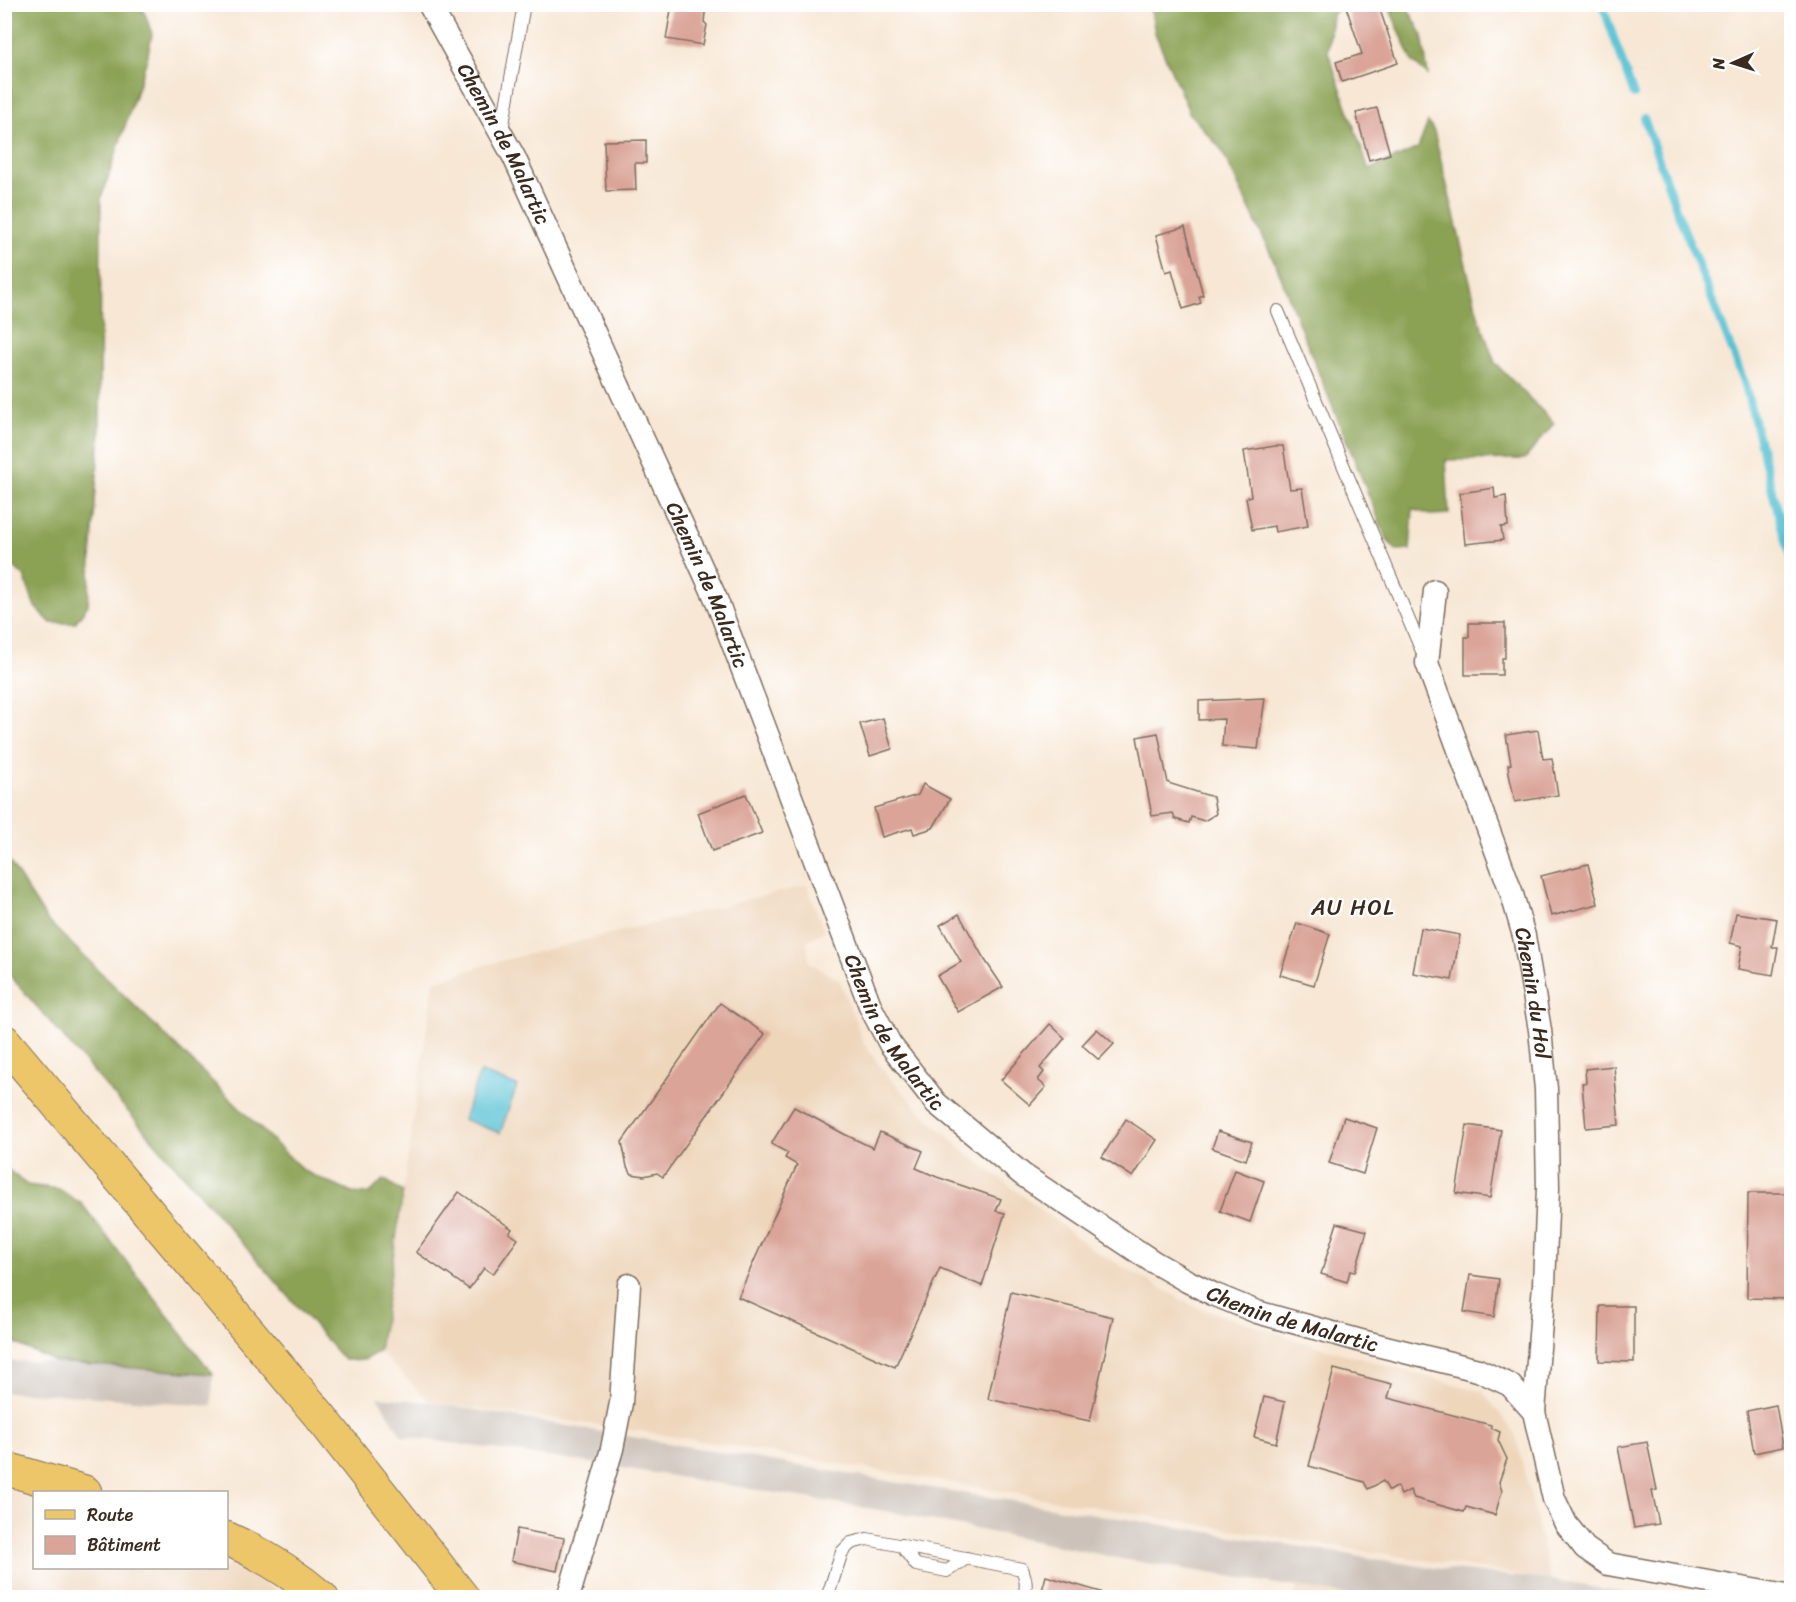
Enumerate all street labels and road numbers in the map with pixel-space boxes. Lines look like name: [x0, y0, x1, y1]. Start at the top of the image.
street label: Chemin de Malartic: [446, 56, 562, 232]
street label: Chemin de Malartic: [655, 495, 760, 674]
street label: Chemin du Hol: [1503, 922, 1562, 1062]
street label: Chemin de Malartic: [833, 948, 953, 1122]
street label: Chemin de Malartic: [1201, 1274, 1383, 1364]

